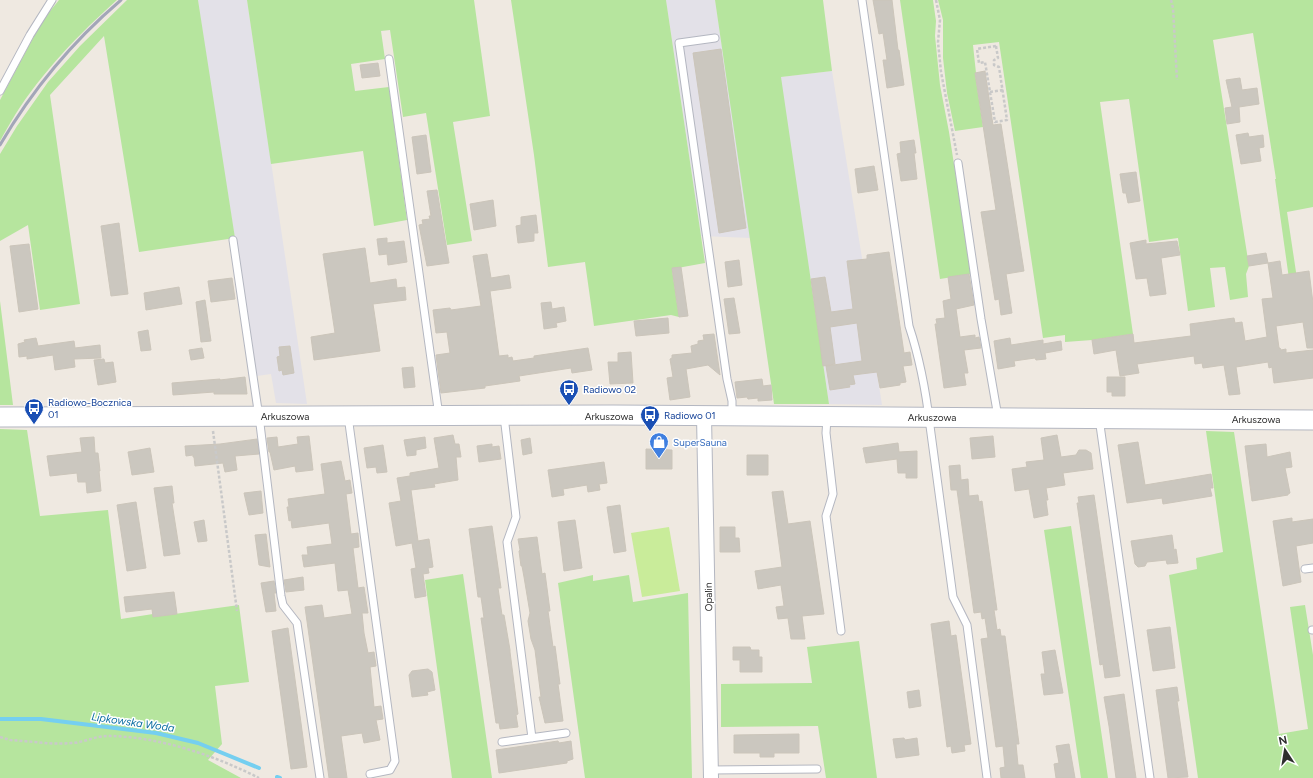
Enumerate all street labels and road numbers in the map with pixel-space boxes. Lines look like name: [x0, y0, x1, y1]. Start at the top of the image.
street label: Arkuszowa: [261, 410, 309, 423]
street label: Arkuszowa: [585, 410, 633, 423]
street label: Arkuszowa: [908, 411, 956, 424]
street label: Arkuszowa: [1232, 413, 1280, 426]
street label: Opalin: [702, 582, 715, 612]

